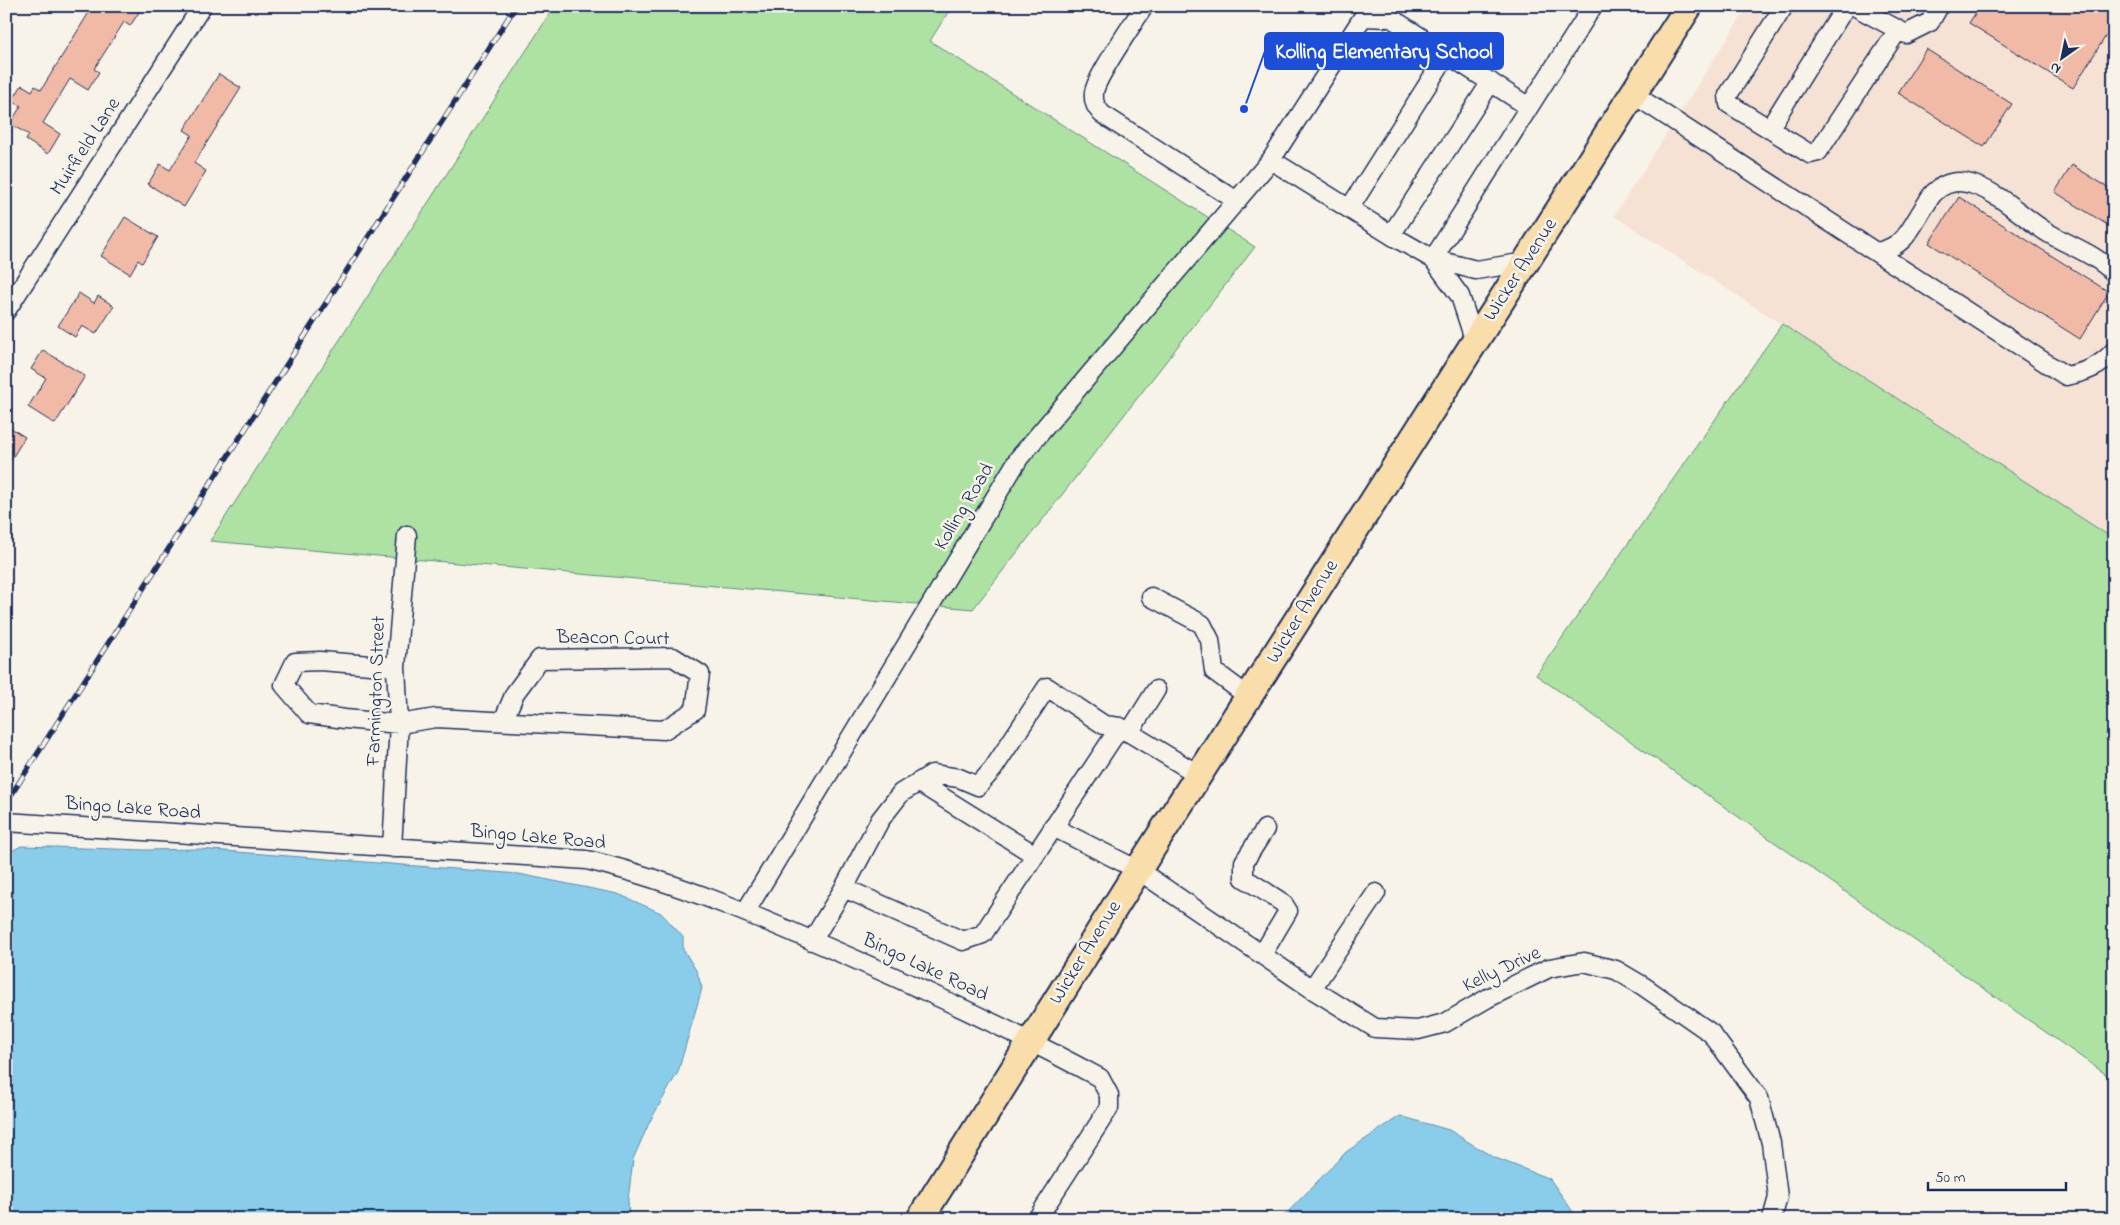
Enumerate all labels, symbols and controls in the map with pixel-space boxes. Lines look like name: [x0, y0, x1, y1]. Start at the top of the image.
north arrow: [2038, 32, 2088, 82]
callout: Kolling Elementary School: [1265, 33, 1503, 69]
text: Kolling Elementary School: [1275, 38, 1493, 70]
text: N: [2046, 56, 2065, 79]
street label: Muirfield Lane: [43, 92, 129, 202]
street label: Wicker Avenue: [1477, 213, 1565, 327]
street label: Kolling Road: [928, 458, 1003, 557]
street label: Wicker Avenue: [1260, 554, 1347, 670]
street label: Farmington Street: [360, 615, 395, 768]
street label: Beacon Court: [555, 623, 670, 654]
street label: Bingo Lake Road: [63, 790, 202, 829]
street label: Bingo Lake Road: [468, 818, 607, 859]
street label: Wicker Avenue: [1043, 895, 1130, 1011]
street label: Bingo Lake Road: [856, 926, 993, 1011]
street label: Kelly Drive: [1458, 939, 1546, 1001]
scale bar: [1928, 1160, 2065, 1192]
text: 50 m: [1935, 1167, 1966, 1189]

